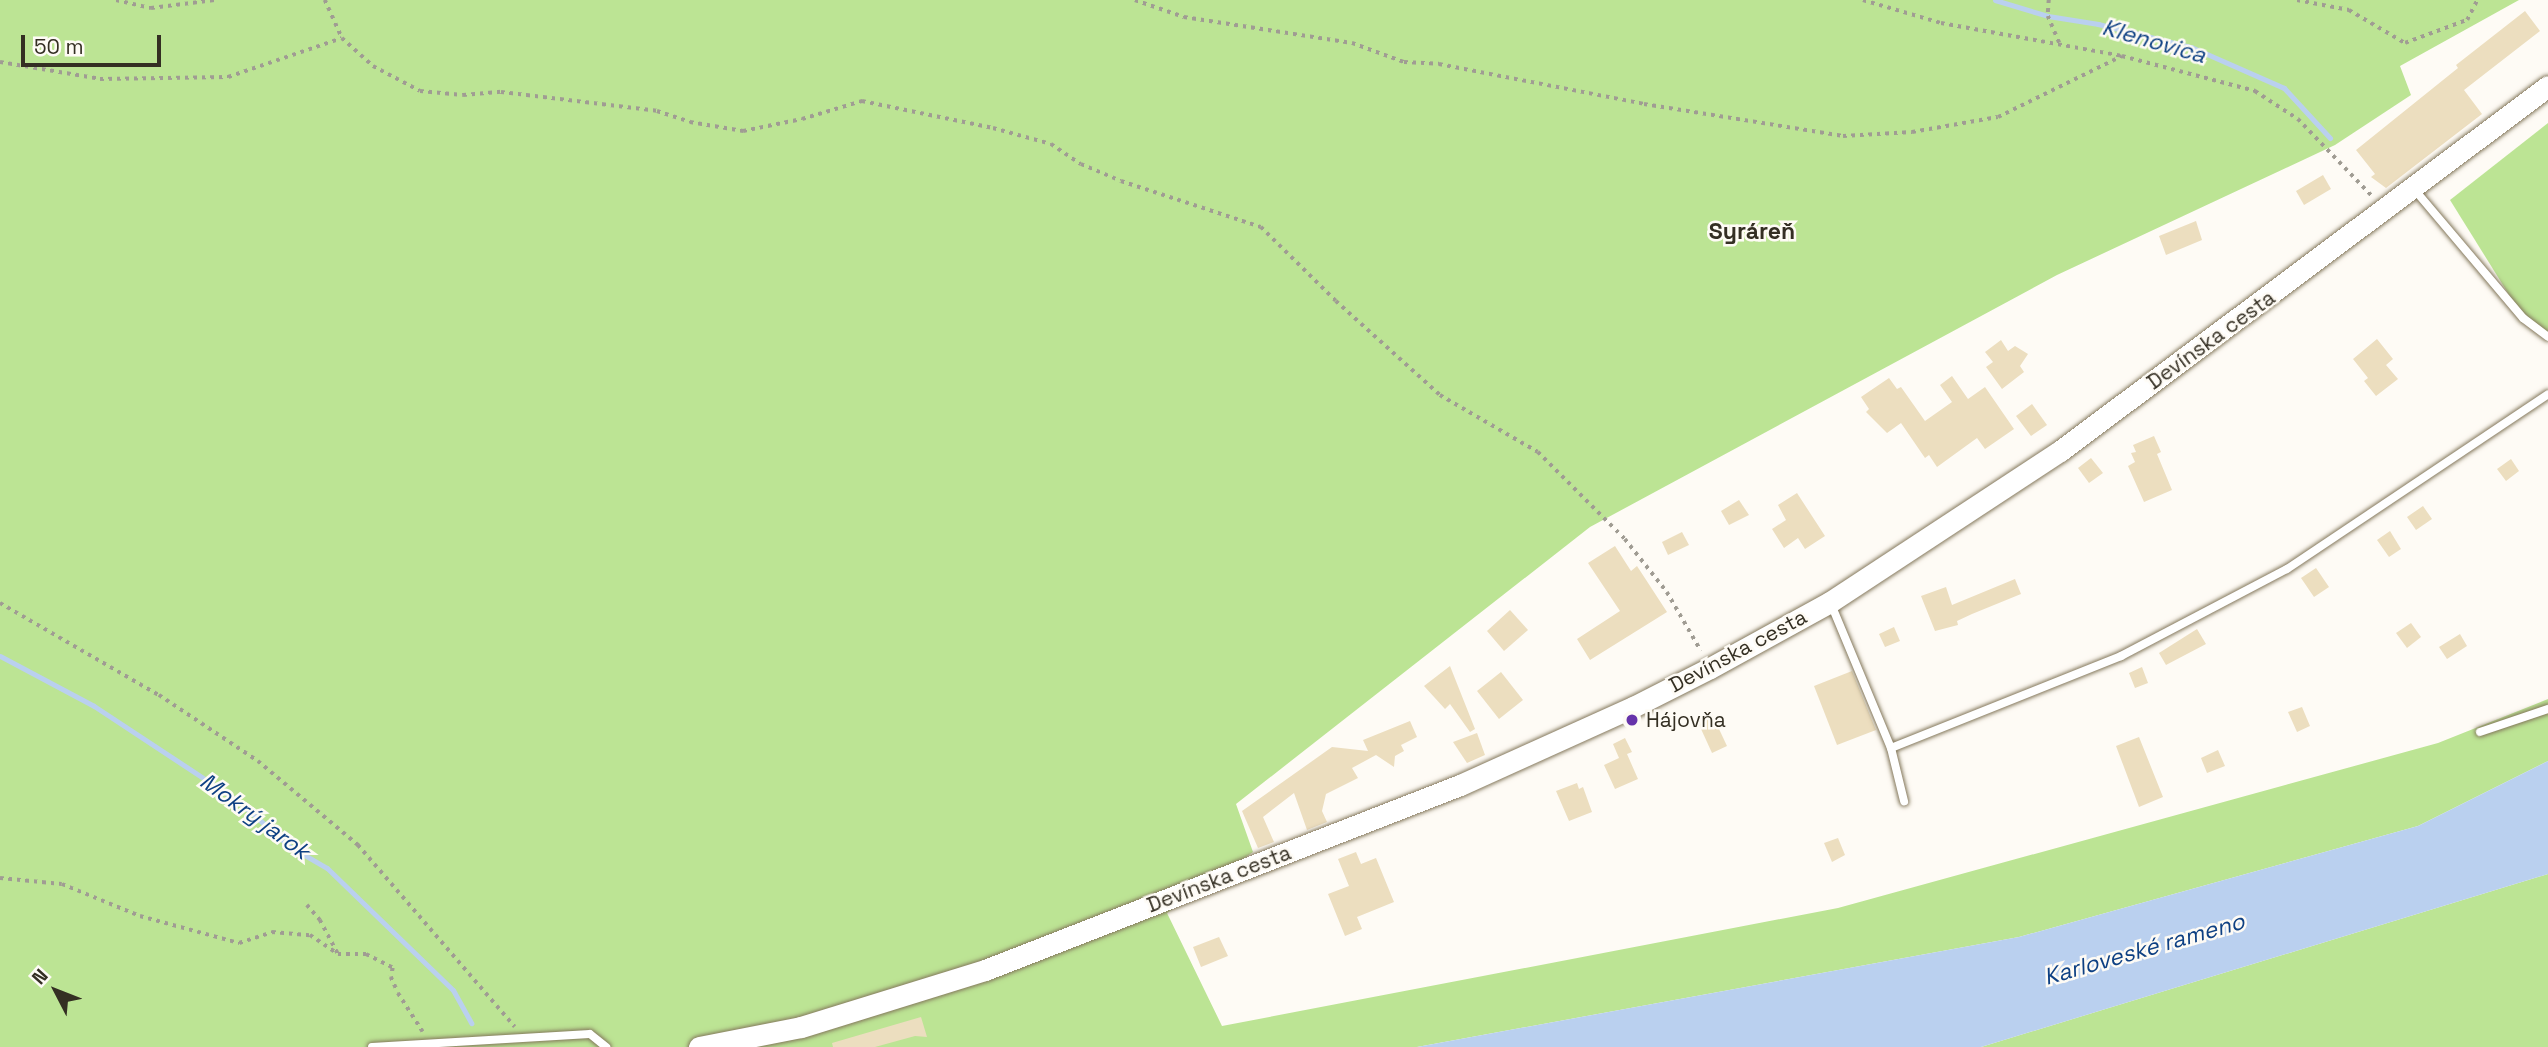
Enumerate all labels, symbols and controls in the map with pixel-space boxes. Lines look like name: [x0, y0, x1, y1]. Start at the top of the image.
water label: Klenovica: [2099, 13, 2209, 69]
scale bar: [24, 21, 164, 65]
text: 50 m: [34, 33, 84, 60]
district label: Syráreň: [1709, 217, 1795, 245]
street label: Devínska cesta: [2142, 285, 2280, 395]
street label: Devínska cesta: [1665, 604, 1811, 698]
place label: Hájovňa: [1646, 707, 1726, 733]
marker: Hájovňa: [1624, 712, 1640, 728]
water label: Mokrý jarok: [195, 767, 315, 865]
street label: Devínska cesta: [1143, 840, 1295, 918]
water label: Karloveské rameno: [2040, 907, 2248, 991]
north arrow: [21, 956, 91, 1026]
text: N: [26, 964, 54, 990]

